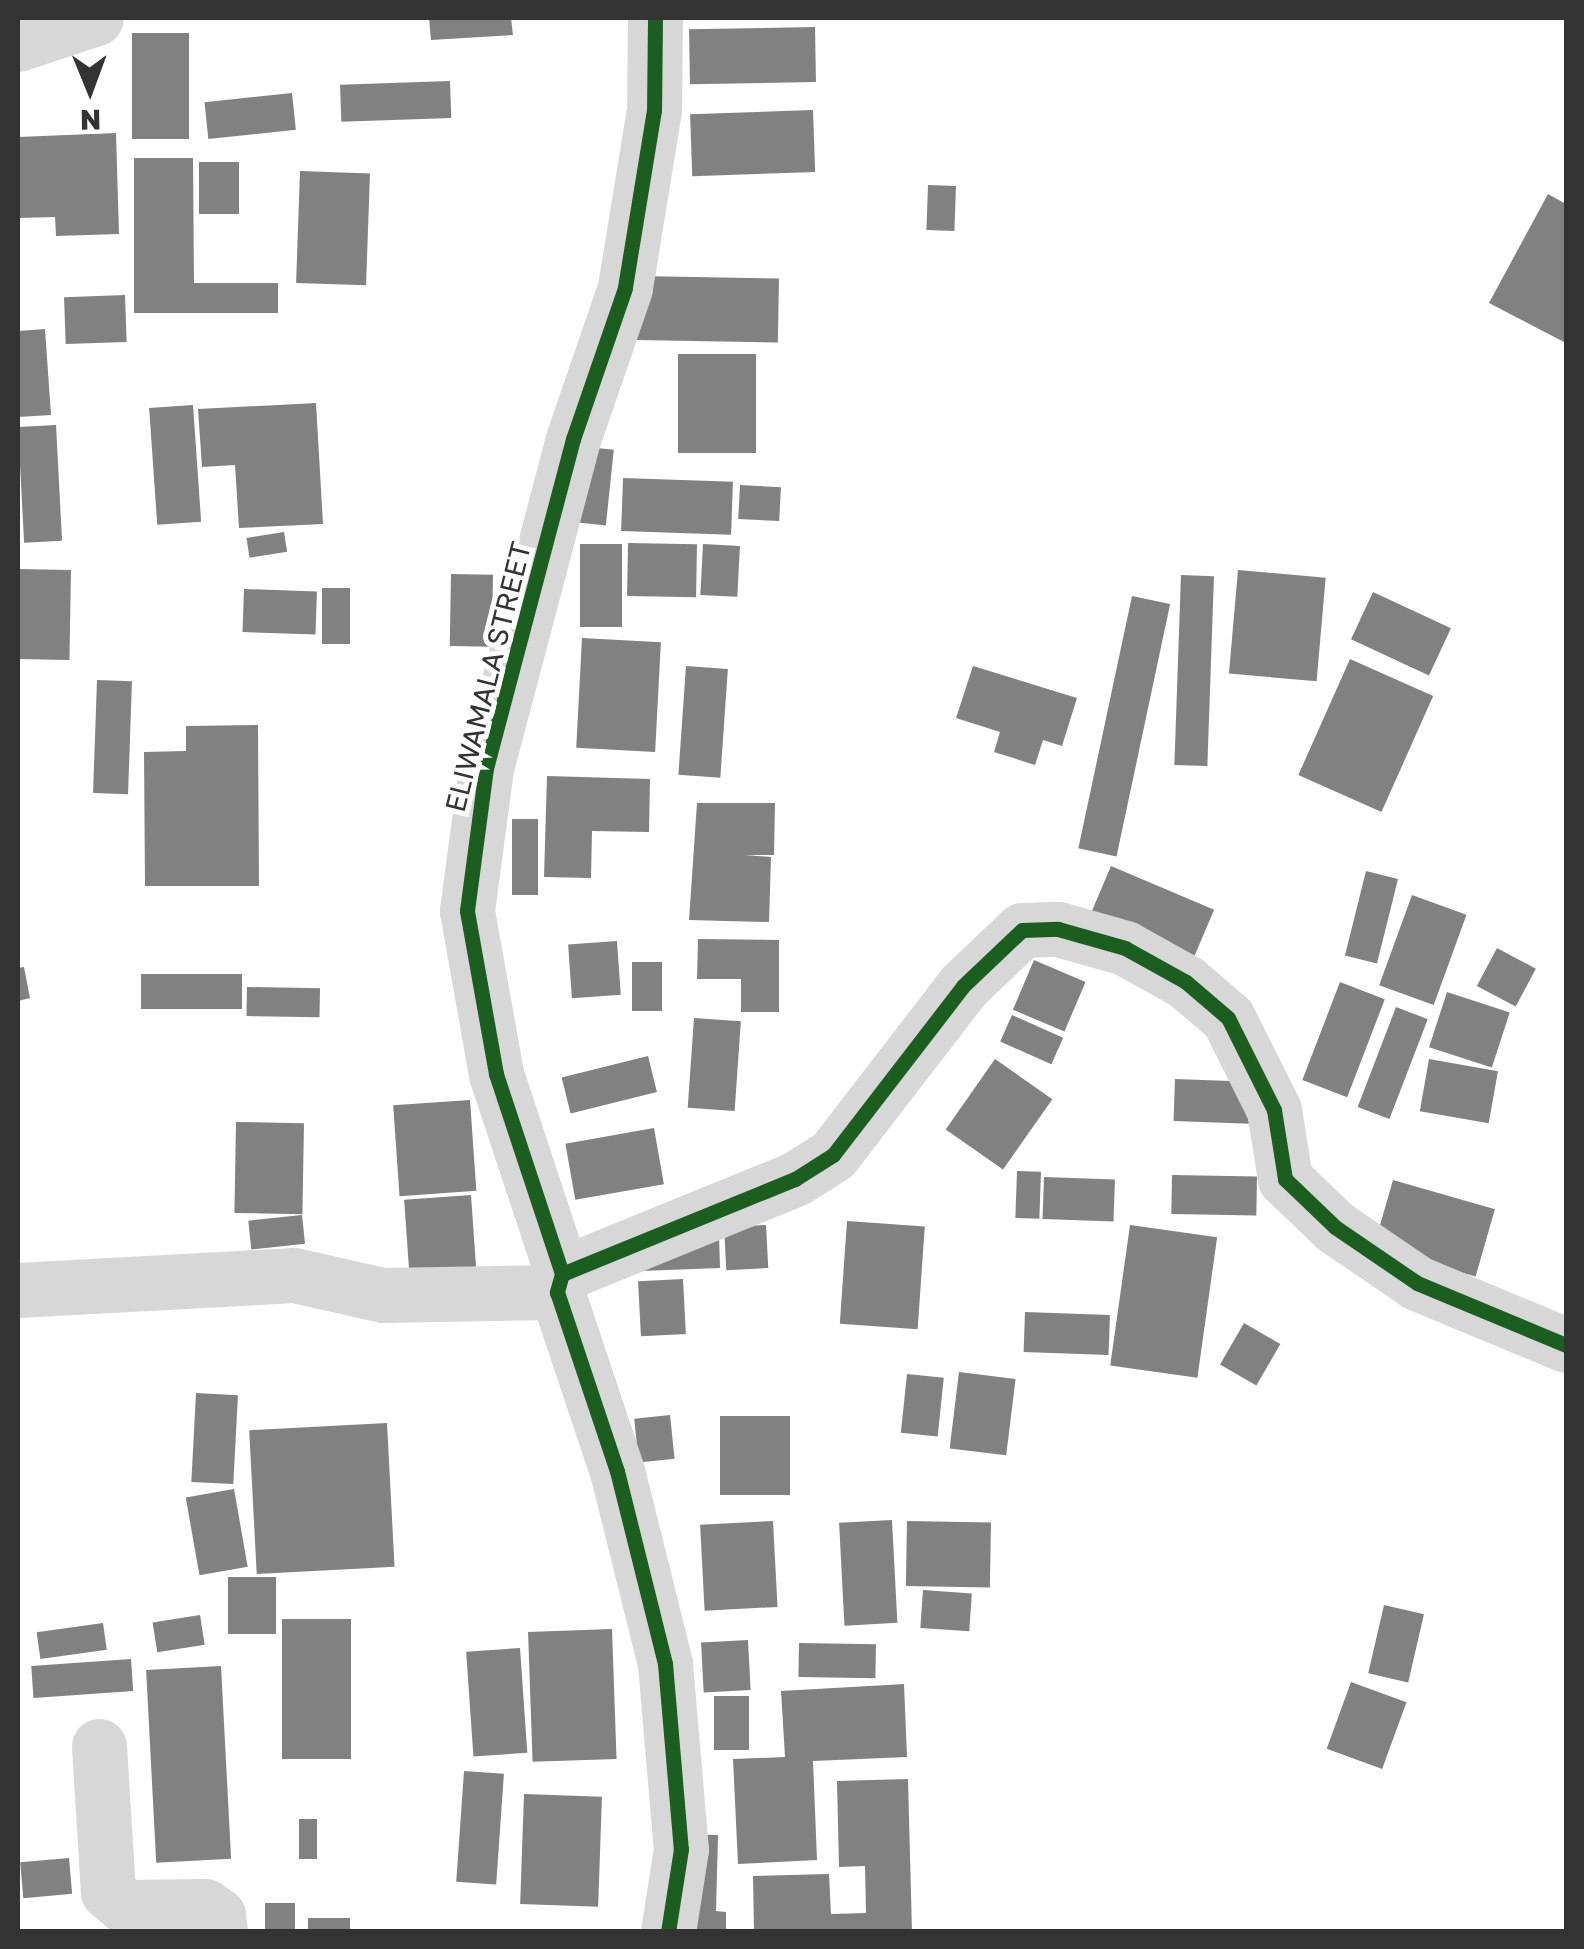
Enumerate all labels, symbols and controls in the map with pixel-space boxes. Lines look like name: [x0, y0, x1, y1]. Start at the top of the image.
north arrow: [40, 40, 140, 140]
text: N: [80, 104, 101, 137]
street label: ELIWAMALA STREET: [438, 539, 538, 815]

